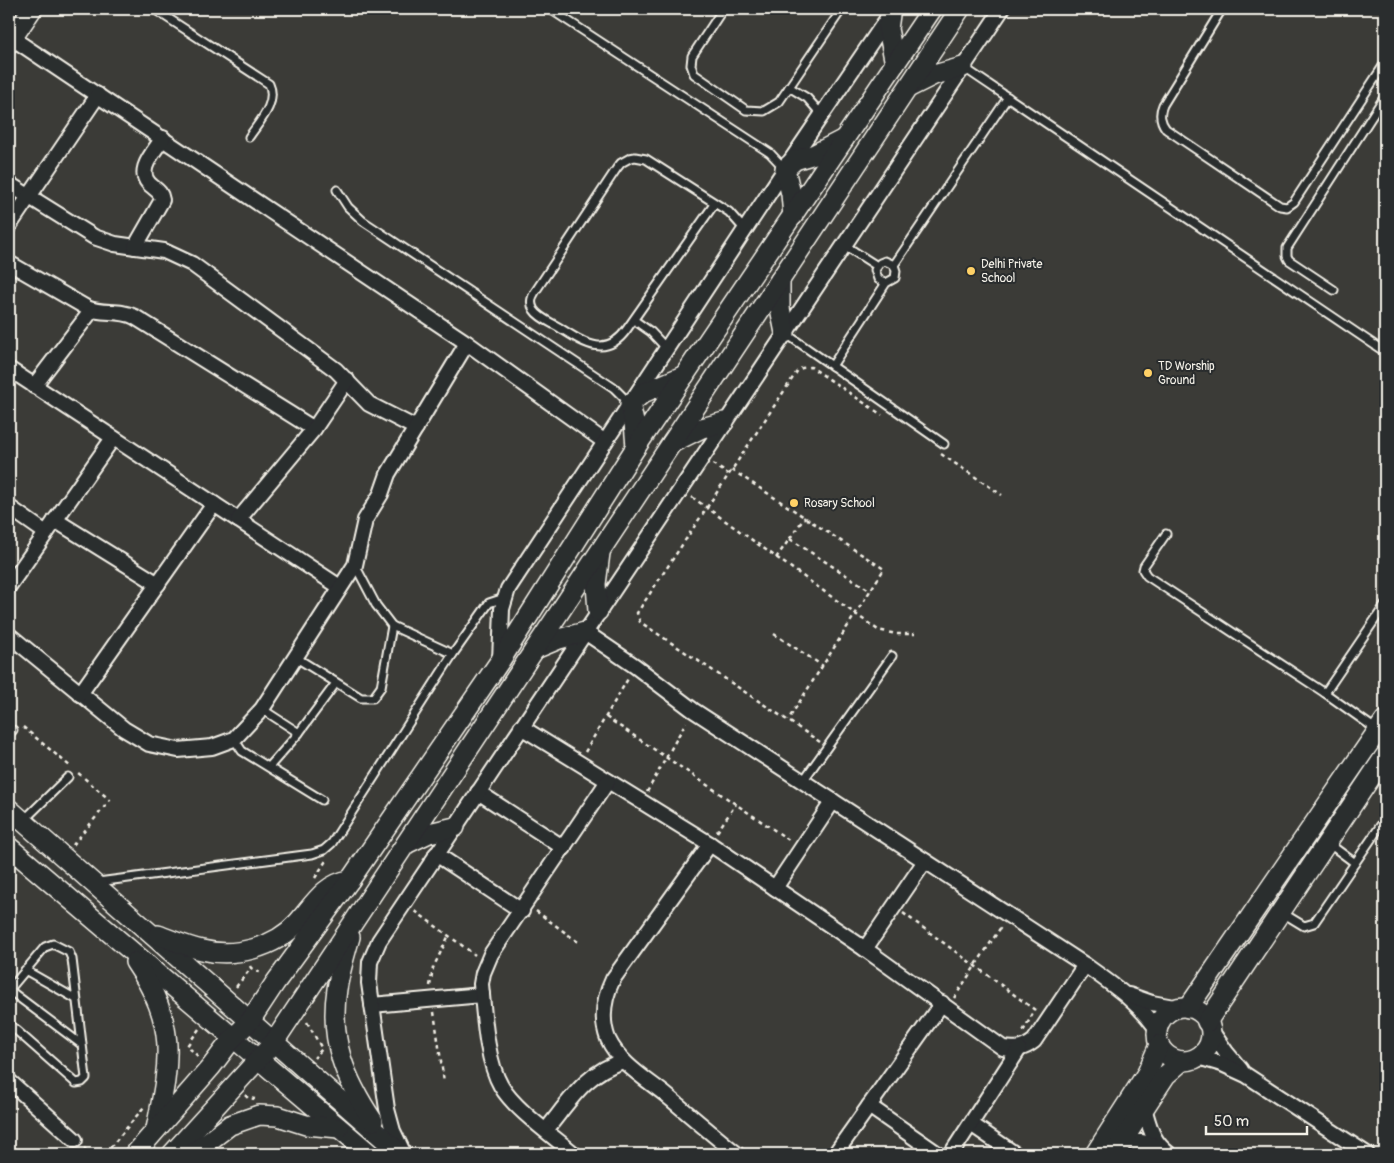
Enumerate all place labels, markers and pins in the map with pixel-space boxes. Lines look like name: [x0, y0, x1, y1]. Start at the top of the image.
place label: Delhi Private School: [981, 257, 1042, 286]
marker: Delhi Private School: [965, 265, 977, 277]
place label: TD Worship Ground: [1158, 359, 1215, 388]
marker: TD Worship Ground: [1142, 367, 1154, 379]
place label: Rosary School: [804, 496, 875, 511]
marker: Rosary School: [788, 497, 800, 509]

